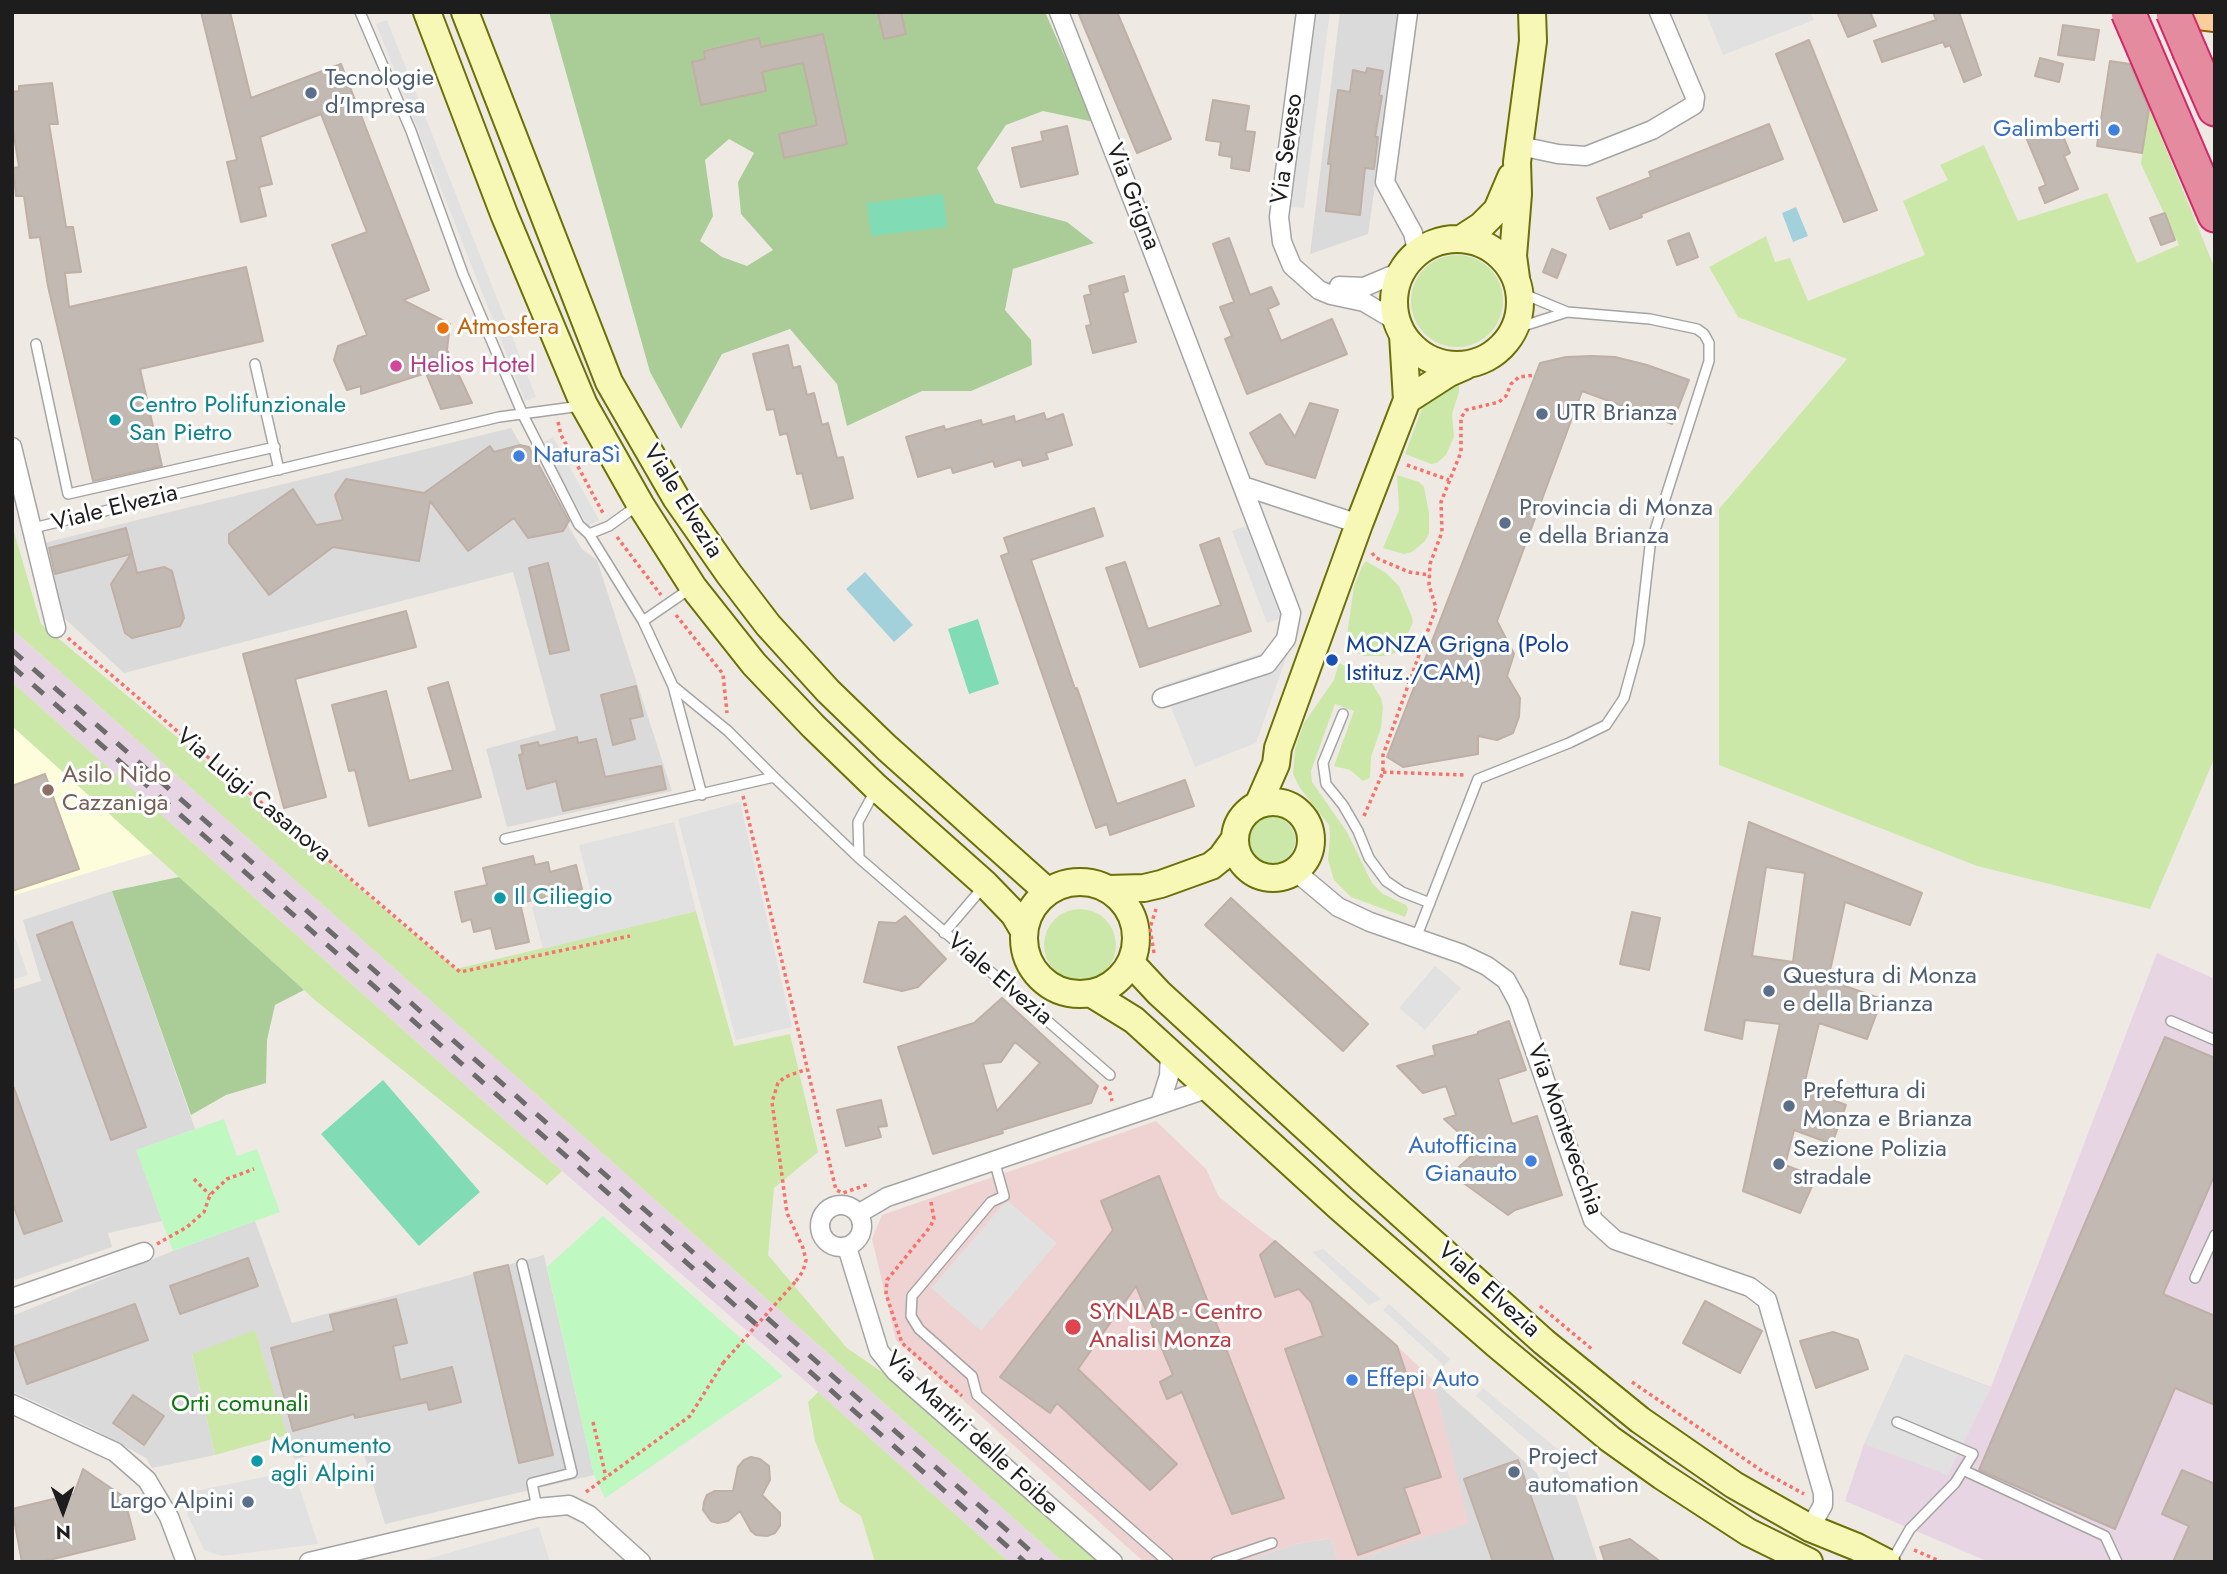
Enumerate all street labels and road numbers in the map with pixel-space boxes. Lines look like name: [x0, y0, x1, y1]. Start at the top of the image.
street label: Via Seveso: [1266, 92, 1310, 206]
street label: Via Grigna: [1099, 140, 1165, 254]
street label: Viale Elvezia: [636, 440, 728, 564]
street label: Viale Elvezia: [49, 479, 181, 539]
street label: Via Luigi Casanova: [170, 723, 336, 869]
street label: Viale Elvezia: [941, 928, 1057, 1032]
street label: Via Montevecchia: [1520, 1041, 1608, 1219]
street label: Viale Elvezia: [1431, 1237, 1545, 1345]
street label: Via Martiri delle Foibe: [878, 1346, 1064, 1522]

